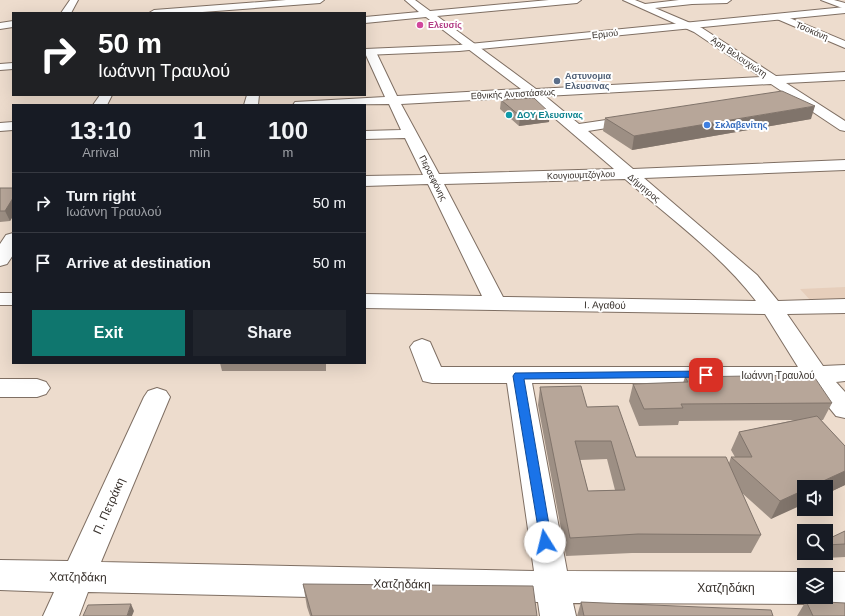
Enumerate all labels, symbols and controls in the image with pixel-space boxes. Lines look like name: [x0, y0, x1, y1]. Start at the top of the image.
marker: Ελευσίς: [415, 20, 425, 30]
place label: Ελευσίς: [428, 20, 462, 30]
street label: Τσοκάνη: [794, 20, 830, 42]
icon: right: [32, 28, 84, 80]
text: 50 m: [98, 28, 162, 59]
street label: Ερμού: [591, 28, 619, 40]
street label: Άρη Βελουχιώτη: [709, 35, 769, 79]
text: Ιωάννη Τραυλού: [98, 61, 230, 81]
place label: Αστυνομια Ελευσινας: [565, 71, 611, 91]
marker: Αστυνομια Ελευσινας: [552, 76, 562, 86]
street label: Εθνικής Αντιστάσεως: [471, 87, 556, 101]
marker: ΔΟΥ Ελευσινας: [504, 110, 514, 120]
place label: ΔΟΥ Ελευσινας: [517, 110, 583, 120]
text: 13:10: [70, 117, 131, 144]
text: 1: [193, 117, 206, 144]
text: 100: [268, 117, 308, 144]
marker: Σκλαβενίτης: [702, 120, 712, 130]
place label: Σκλαβενίτης: [715, 120, 768, 130]
text: Arrival: [82, 145, 119, 160]
text: min: [189, 145, 210, 160]
text: m: [283, 145, 293, 160]
street label: Περσεφόνης: [417, 154, 449, 203]
street label: Κουγιουμτζόγλου: [547, 169, 615, 181]
street label: Δήμητρος: [626, 172, 663, 205]
text: Turn right: [66, 187, 136, 204]
icon: right: [32, 192, 54, 214]
text: 50 m: [313, 194, 346, 211]
text: Ιωάννη Τραυλού: [66, 204, 162, 219]
icon: arrive: [32, 252, 54, 274]
text: Arrive at destination: [66, 254, 211, 271]
text: 50 m: [313, 254, 346, 271]
street label: Ι. Αγαθού: [584, 299, 626, 311]
button: Exit: [32, 310, 185, 356]
button: Share: [193, 310, 346, 356]
pin: [689, 358, 723, 392]
icon: arrive: [695, 364, 717, 386]
street label: Ιωάννη Τραυλού: [741, 370, 815, 381]
street label: Π. Πετράκη: [90, 476, 128, 536]
map controls: [797, 480, 833, 604]
button: sound: [797, 480, 833, 516]
position arrow: [524, 521, 566, 563]
button: search: [797, 524, 833, 560]
button: layers: [797, 568, 833, 604]
street label: Χατζηδάκη: [49, 569, 107, 585]
street label: Χατζηδάκη: [373, 576, 431, 592]
street label: Χατζηδάκη: [697, 581, 755, 595]

